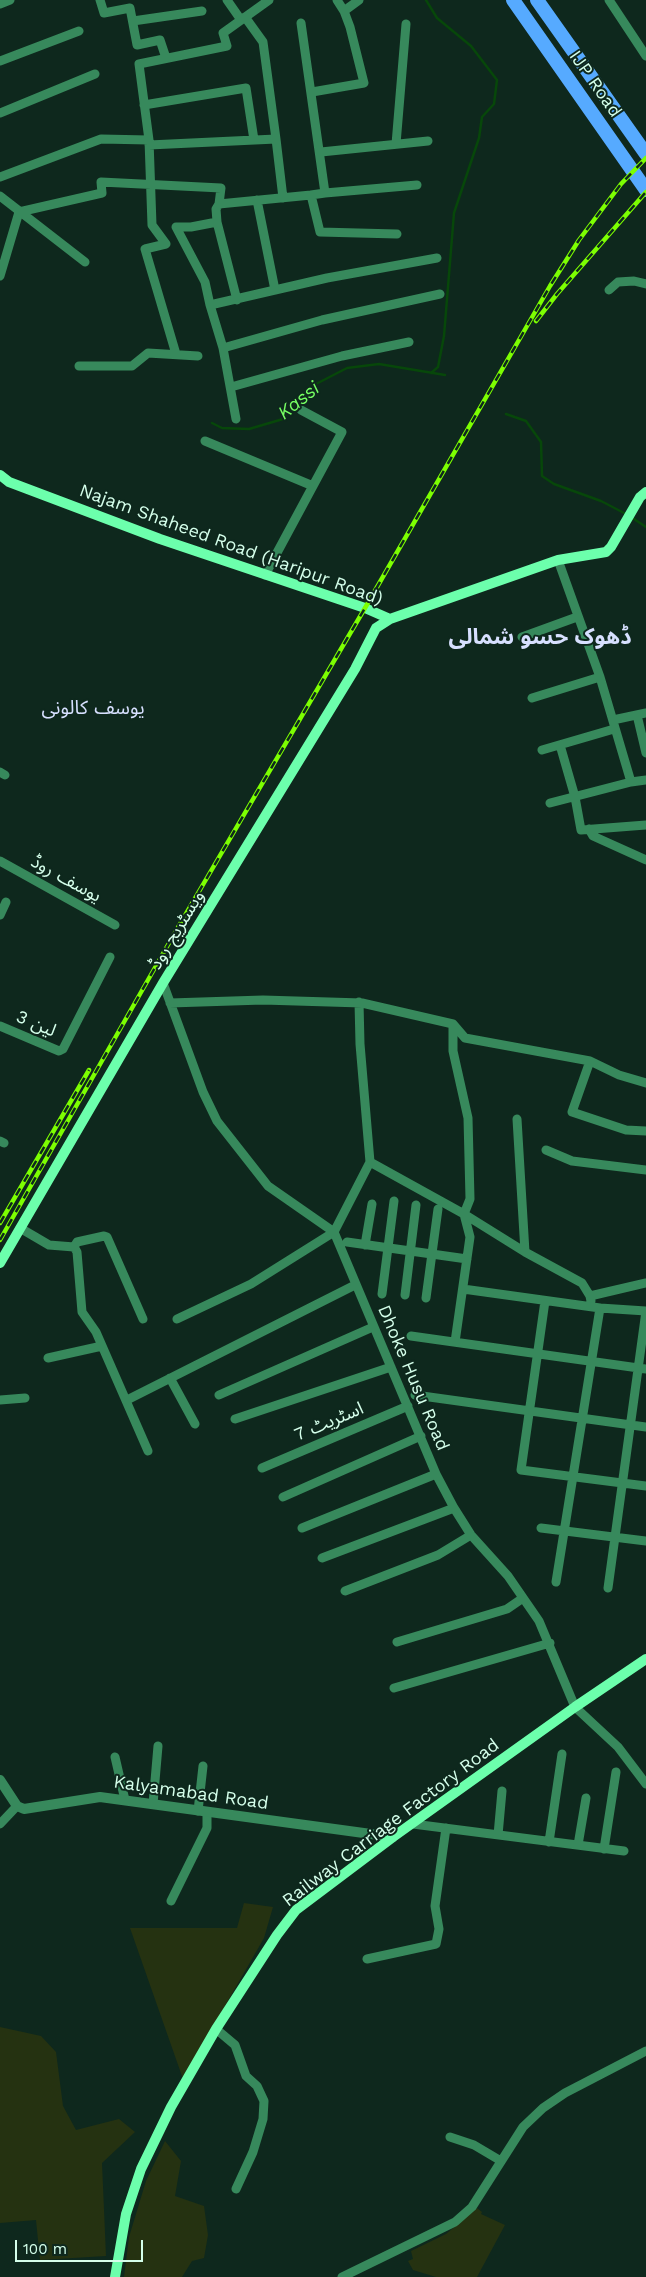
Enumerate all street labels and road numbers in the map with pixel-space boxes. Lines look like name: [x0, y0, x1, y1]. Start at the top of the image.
street label: IJP Road: [564, 46, 626, 122]
street label: Najam Shaheed Road (Haripur Road): [76, 480, 386, 610]
street label: یوسف روڈ: [27, 851, 105, 907]
street label: ویسٹریج روڈ: [145, 887, 209, 973]
street label: لین 3: [13, 1006, 59, 1042]
street label: Dhoke Husu Road: [373, 1302, 453, 1454]
street label: اسٹریٹ 7: [291, 1398, 367, 1446]
street label: Railway Carriage Factory Road: [278, 1734, 504, 1912]
street label: Kalyamabad Road: [112, 1771, 270, 1815]

